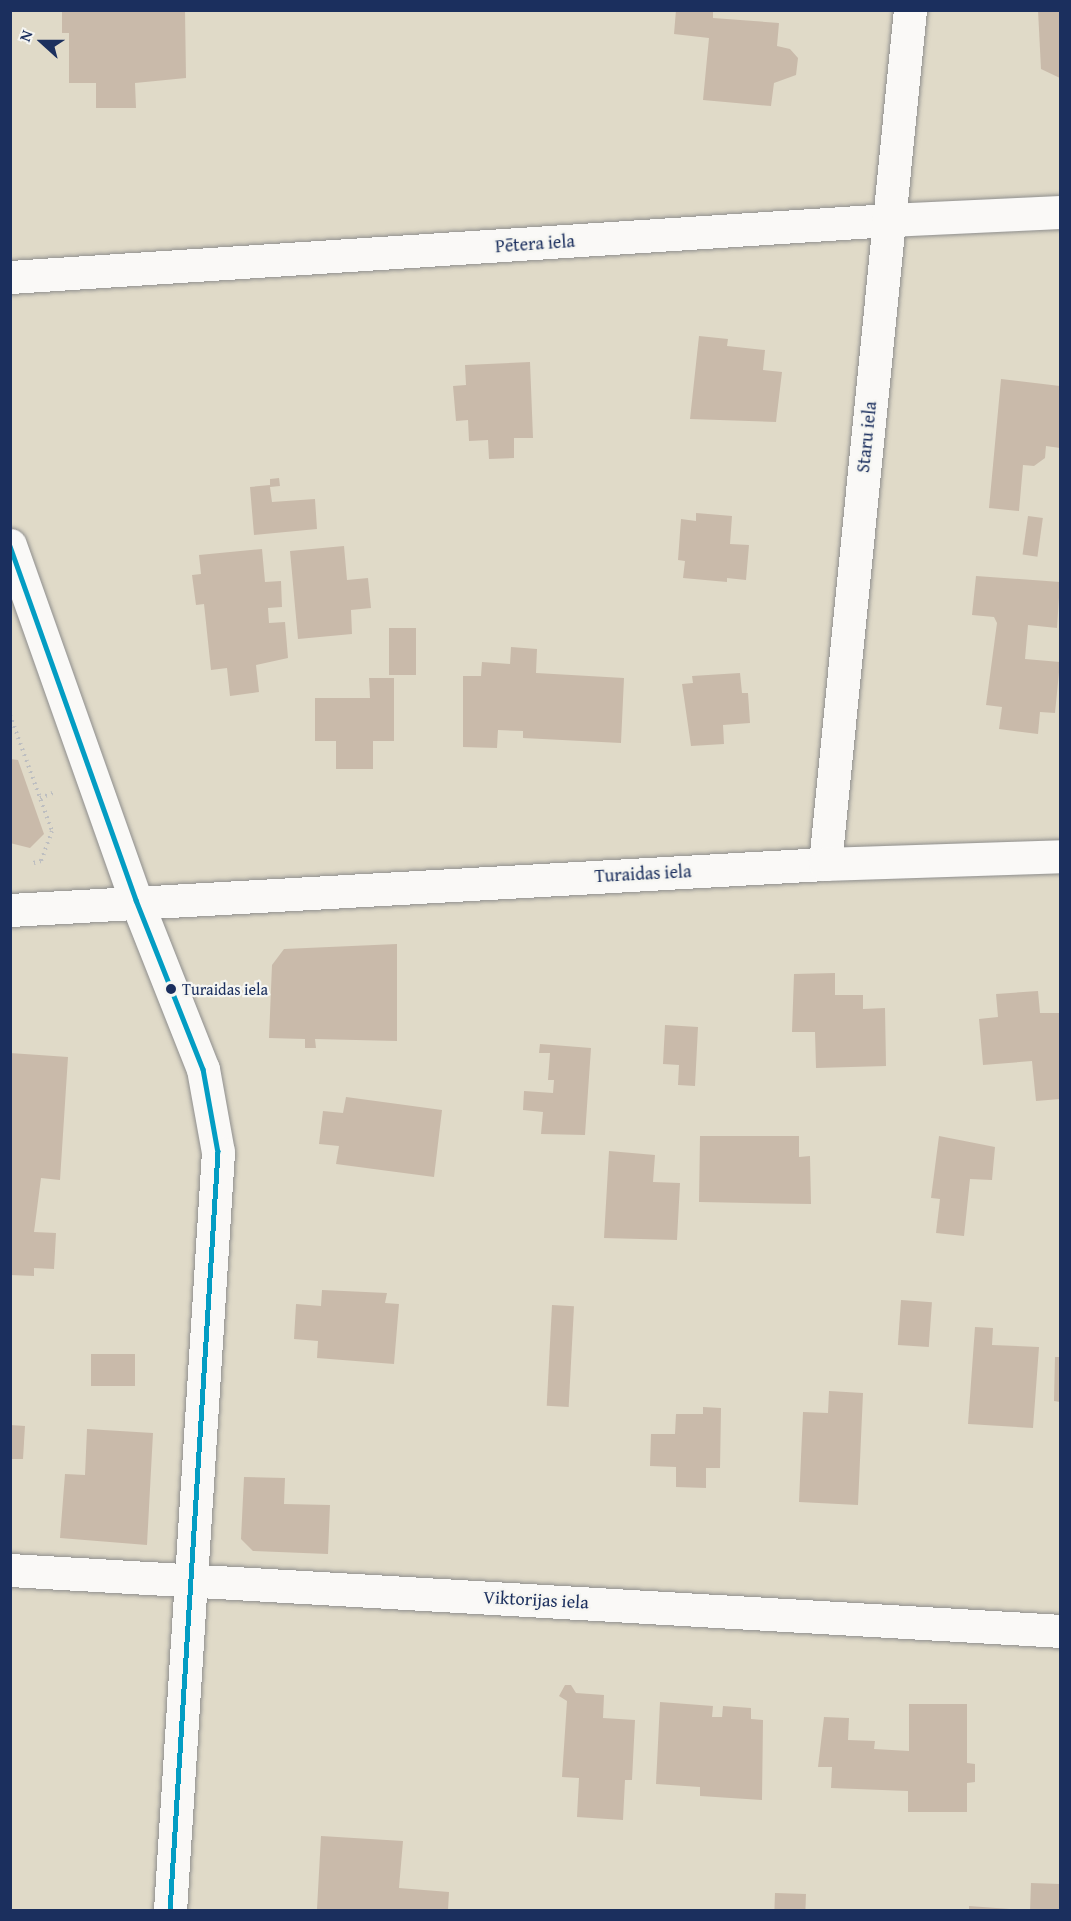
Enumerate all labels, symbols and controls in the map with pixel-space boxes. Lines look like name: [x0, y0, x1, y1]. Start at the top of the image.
north arrow: [12, 12, 72, 72]
text: N: [12, 26, 38, 45]
street label: Pētera iela: [494, 230, 576, 258]
street label: Staru iela: [853, 400, 881, 474]
street label: Turaidas iela: [594, 861, 692, 887]
place label: Turaidas iela: [182, 979, 268, 999]
marker: Turaidas iela: [165, 983, 177, 995]
street label: Viktorijas iela: [483, 1586, 589, 1614]

